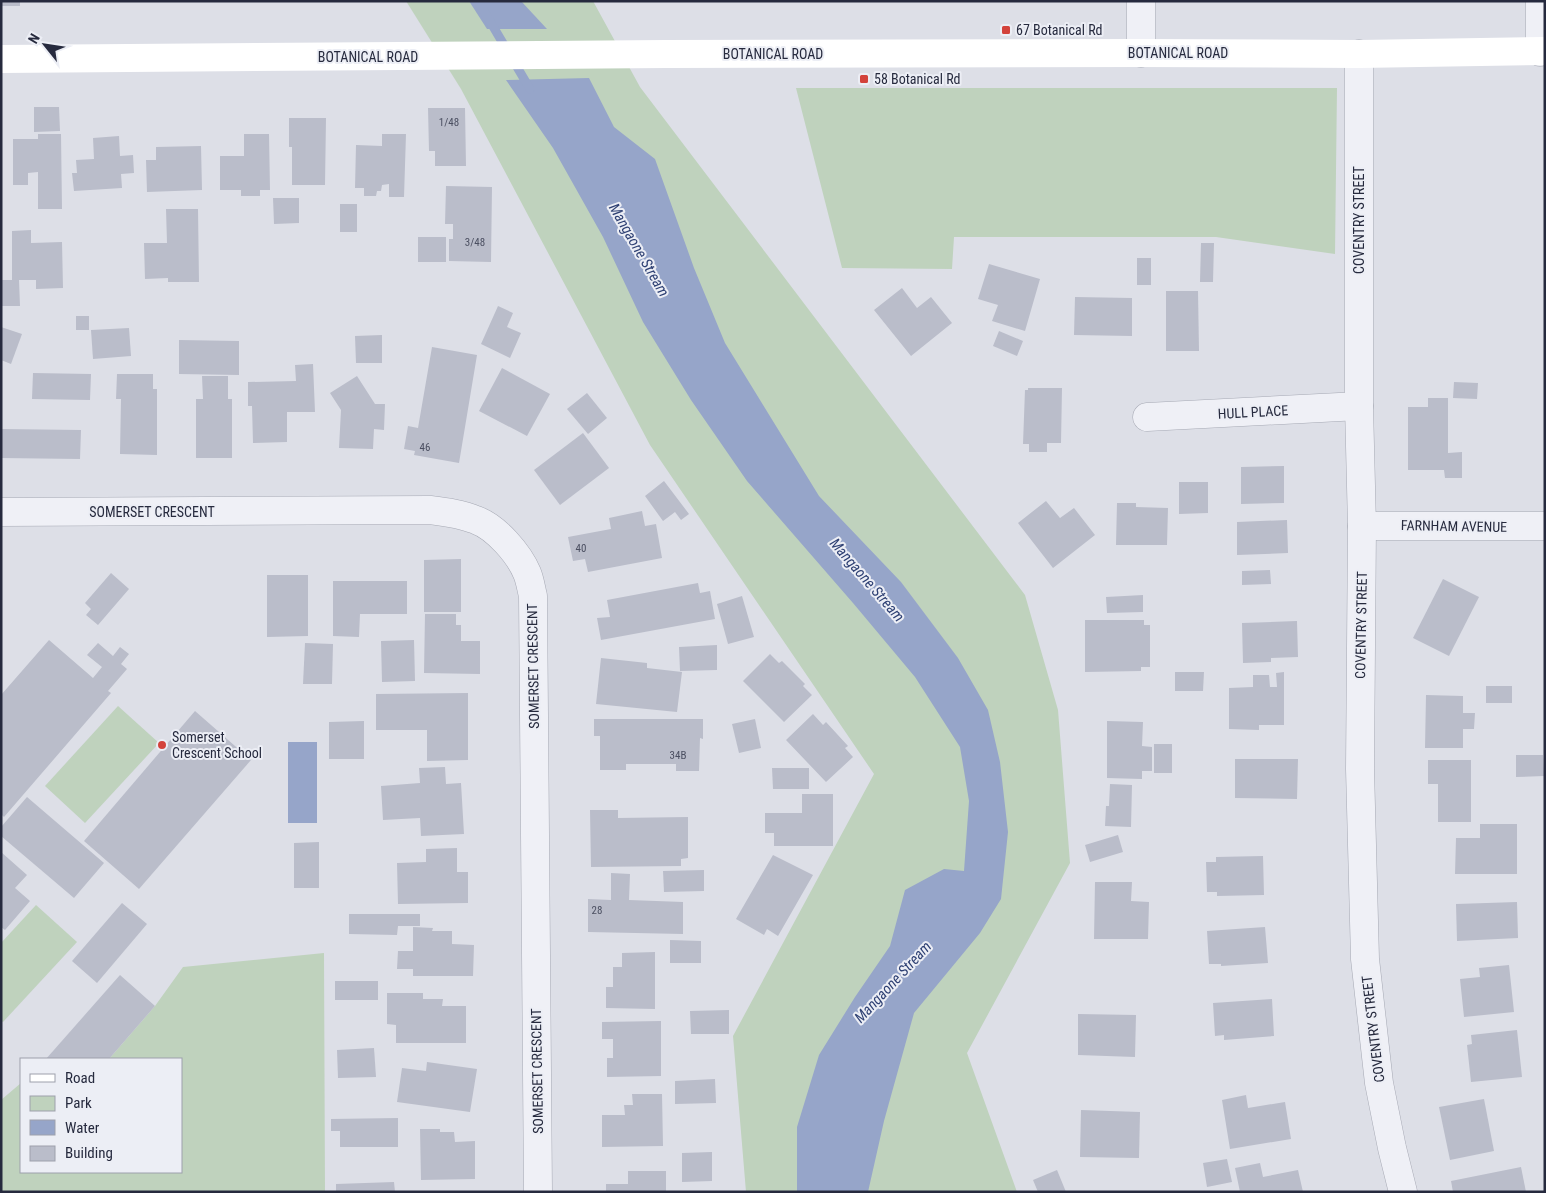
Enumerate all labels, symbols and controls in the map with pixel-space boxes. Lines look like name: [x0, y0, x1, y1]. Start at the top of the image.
north arrow: [20, 20, 70, 70]
place label: 67 Botanical Rd: [1016, 22, 1103, 38]
marker: 67 Botanical Rd: [1000, 24, 1012, 36]
text: N: [25, 31, 43, 46]
street label: BOTANICAL ROAD: [1128, 45, 1228, 61]
street label: BOTANICAL ROAD: [723, 46, 823, 62]
street label: BOTANICAL ROAD: [318, 49, 418, 65]
place label: 58 Botanical Rd: [874, 71, 961, 87]
marker: 58 Botanical Rd: [858, 73, 870, 85]
house number: 1/48: [439, 116, 459, 129]
street label: COVENTRY STREET: [1351, 166, 1367, 274]
water label: Mangaone Stream: [605, 200, 673, 300]
house number: 3/48: [465, 236, 485, 249]
street label: HULL PLACE: [1217, 402, 1289, 422]
house number: 46: [420, 441, 430, 454]
street label: SOMERSET CRESCENT: [89, 504, 215, 520]
street label: FARNHAM AVENUE: [1401, 517, 1507, 535]
water label: Mangaone Stream: [826, 535, 908, 625]
house number: 40: [576, 542, 586, 555]
street label: COVENTRY STREET: [1352, 571, 1370, 679]
street label: SOMERSET CRESCENT: [524, 603, 542, 729]
place label: Somerset Crescent School: [172, 729, 262, 761]
marker: Somerset Crescent School: [156, 739, 168, 751]
house number: 34B: [670, 749, 686, 762]
house number: 28: [592, 904, 602, 917]
water label: Mangaone Stream: [851, 938, 935, 1026]
street label: COVENTRY STREET: [1358, 975, 1388, 1083]
street label: SOMERSET CRESCENT: [528, 1008, 546, 1134]
legend: [20, 1058, 182, 1173]
text: Road: [65, 1069, 95, 1087]
text: Park: [65, 1094, 92, 1112]
text: Water: [65, 1119, 100, 1137]
text: Building: [65, 1144, 113, 1162]

